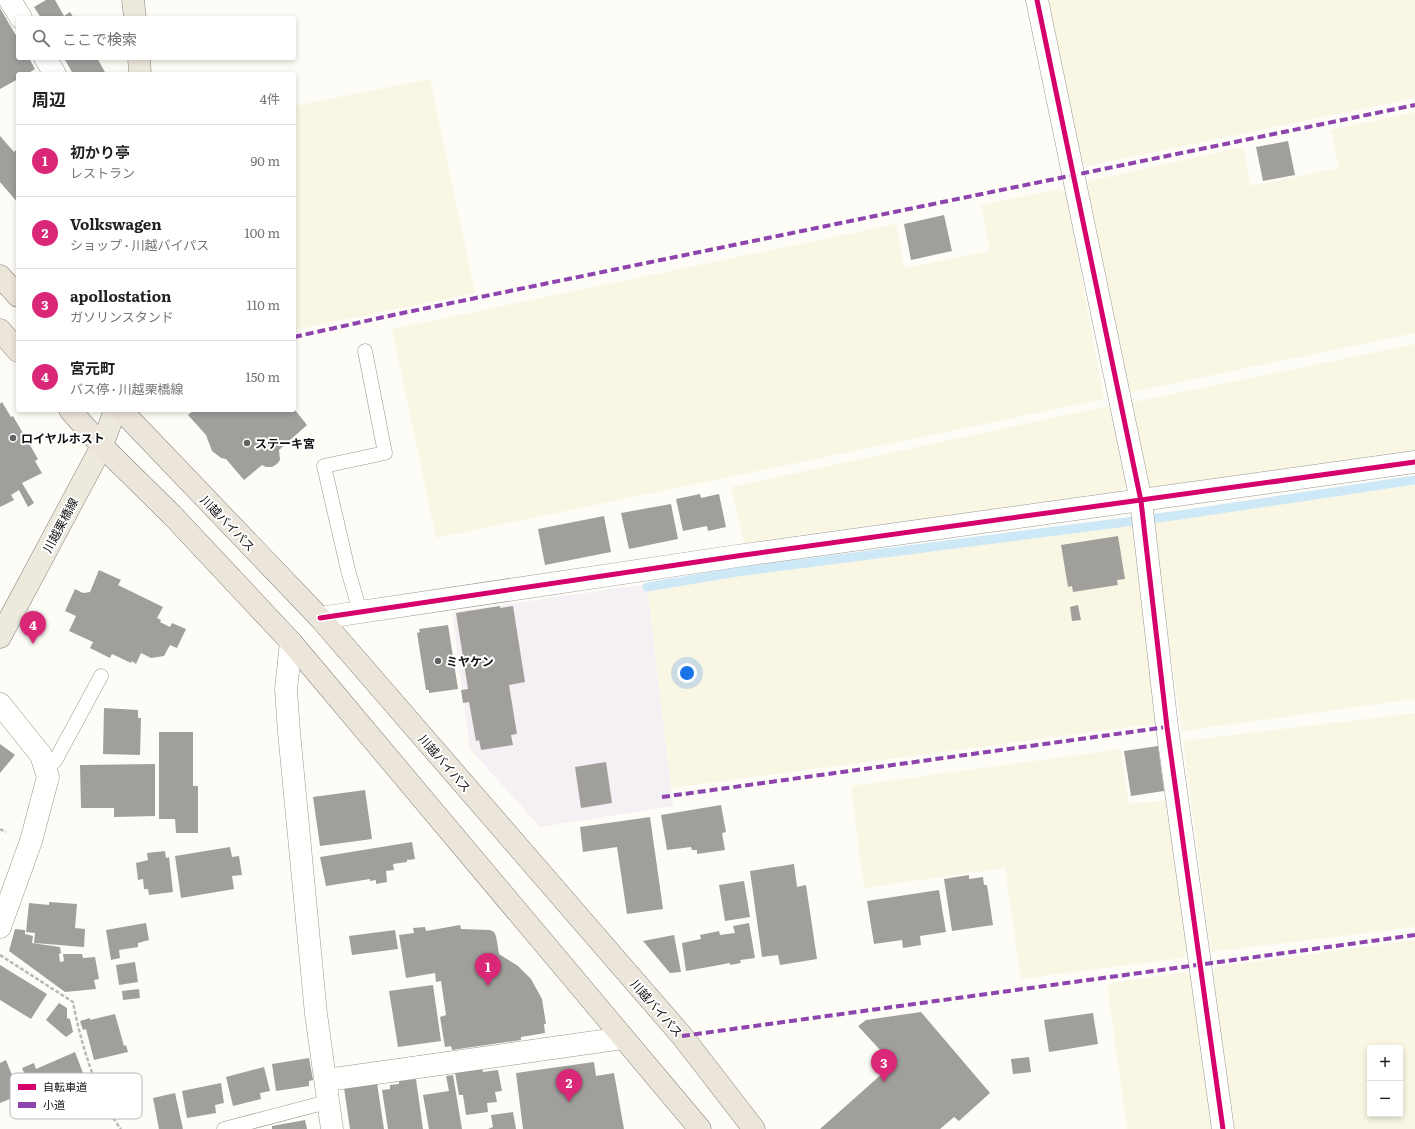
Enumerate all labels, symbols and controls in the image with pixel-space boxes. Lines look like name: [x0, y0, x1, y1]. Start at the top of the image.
search box: [16, 16, 296, 60]
icon: search: [30, 27, 52, 49]
text: ここで検索: [62, 27, 137, 50]
text: 周辺: [32, 86, 66, 111]
text: 4件: [260, 89, 280, 108]
text: 初かり亭: [70, 140, 130, 163]
text: 1: [42, 151, 48, 170]
text: 90 m: [250, 151, 280, 170]
text: レストラン: [70, 163, 135, 182]
text: Volkswagen: [70, 212, 162, 235]
text: 2: [42, 223, 48, 242]
text: 100 m: [244, 223, 280, 242]
text: ショップ · 川越バイパス: [70, 235, 209, 254]
text: apollostation: [70, 284, 171, 307]
text: 3: [41, 295, 49, 314]
text: 110 m: [247, 295, 280, 314]
text: ガソリンスタンド: [70, 307, 174, 326]
text: 宮元町: [70, 356, 115, 379]
text: 4: [41, 367, 49, 386]
text: 150 m: [245, 367, 280, 386]
text: バス停 · 川越栗橋線: [70, 379, 184, 398]
place label: ロイヤルホスト: [21, 429, 105, 447]
marker: ロイヤルホスト: [8, 433, 18, 443]
place label: ステーキ宮: [255, 434, 315, 452]
marker: ステーキ宮: [242, 438, 252, 448]
street label: 川越バイパス: [197, 491, 259, 555]
street label: 川越栗橋線: [38, 494, 82, 556]
pin: 4: [20, 611, 46, 644]
place label: ミヤケン: [446, 652, 494, 670]
marker: ミヤケン: [433, 656, 443, 666]
your location: [677, 663, 697, 683]
street label: 川越バイパス: [415, 730, 475, 796]
pin: 1: [475, 953, 501, 986]
street label: 川越バイパス: [627, 975, 687, 1041]
map controls: [1367, 1045, 1403, 1117]
button: +: [1367, 1045, 1403, 1081]
pin: 3: [871, 1049, 897, 1082]
pin: 2: [556, 1069, 582, 1102]
legend: [10, 1073, 142, 1119]
text: 自転車道: [43, 1078, 87, 1094]
button: −: [1367, 1081, 1403, 1117]
text: 小道: [43, 1096, 65, 1112]

